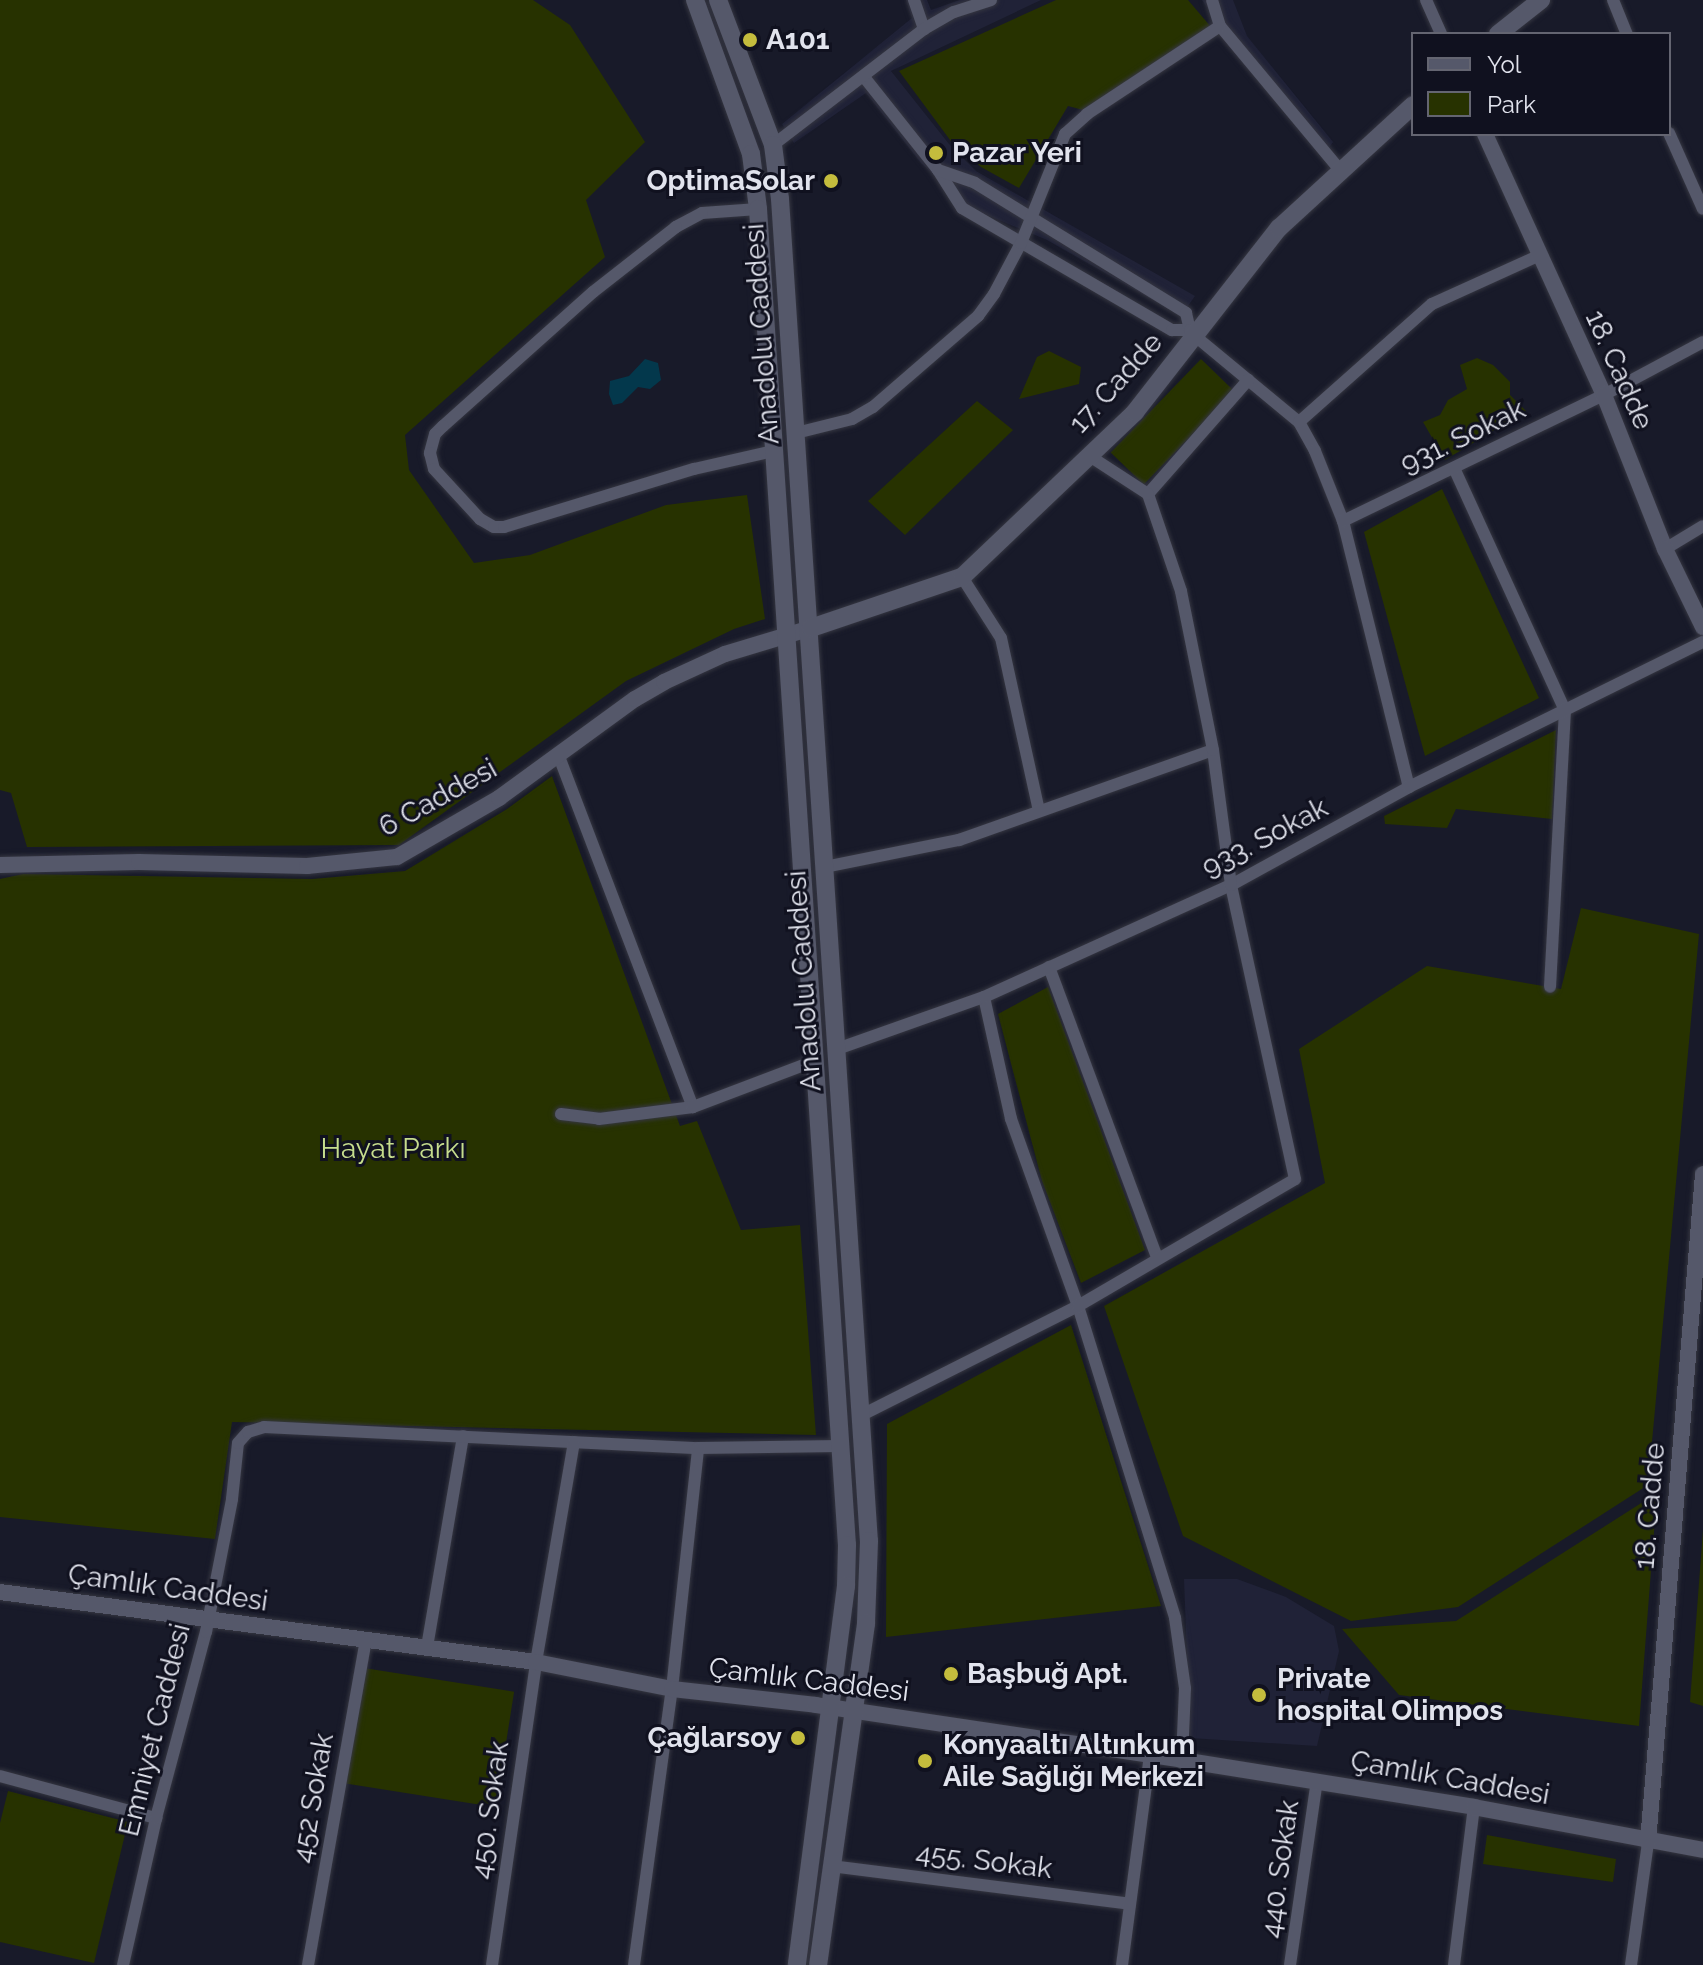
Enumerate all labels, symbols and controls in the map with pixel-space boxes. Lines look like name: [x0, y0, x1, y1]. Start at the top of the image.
place label: A101: [766, 23, 830, 57]
marker: A101: [741, 31, 759, 49]
legend: [1411, 32, 1671, 136]
text: Yol: [1487, 50, 1521, 79]
text: Park: [1487, 90, 1536, 119]
place label: Pazar Yeri: [952, 136, 1083, 170]
marker: Pazar Yeri: [927, 144, 945, 162]
place label: OptimaSolar: [646, 164, 815, 198]
marker: OptimaSolar: [822, 172, 840, 190]
street label: Anadolu Caddesi: [738, 222, 786, 446]
street label: 18. Cadde: [1578, 305, 1660, 435]
street label: 17. Cadde: [1062, 326, 1170, 440]
street label: 931. Sokak: [1395, 392, 1531, 482]
street label: 6 Caddesi: [373, 752, 503, 844]
street label: 933. Sokak: [1197, 791, 1333, 885]
street label: Anadolu Caddesi: [780, 869, 828, 1093]
park label: Hayat Parkı: [320, 1132, 466, 1166]
street label: 18. Cadde: [1628, 1441, 1672, 1571]
street label: Çamlık Caddesi: [66, 1557, 270, 1619]
street label: Emniyet Caddesi: [112, 1620, 198, 1840]
street label: Çamlık Caddesi: [707, 1651, 911, 1709]
place label: Başbuğ Apt.: [967, 1657, 1129, 1691]
place label: Private hospital Olimpos: [1277, 1662, 1504, 1728]
marker: Başbuğ Apt.: [942, 1665, 960, 1683]
marker: Private hospital Olimpos: [1248, 1684, 1270, 1706]
place label: Çağlarsoy: [648, 1721, 782, 1755]
place label: Konyaaltı Altınkum Aile Sağlığı Merkezi: [943, 1728, 1204, 1794]
marker: Çağlarsoy: [789, 1729, 807, 1747]
street label: 452 Sokak: [285, 1731, 341, 1865]
street label: 450. Sokak: [464, 1739, 516, 1881]
street label: Çamlık Caddesi: [1348, 1744, 1552, 1812]
marker: Konyaaltı Altınkum Aile Sağlığı Merkezi: [914, 1750, 936, 1772]
street label: 440. Sokak: [1254, 1798, 1306, 1940]
street label: 455. Sokak: [914, 1836, 1054, 1886]

